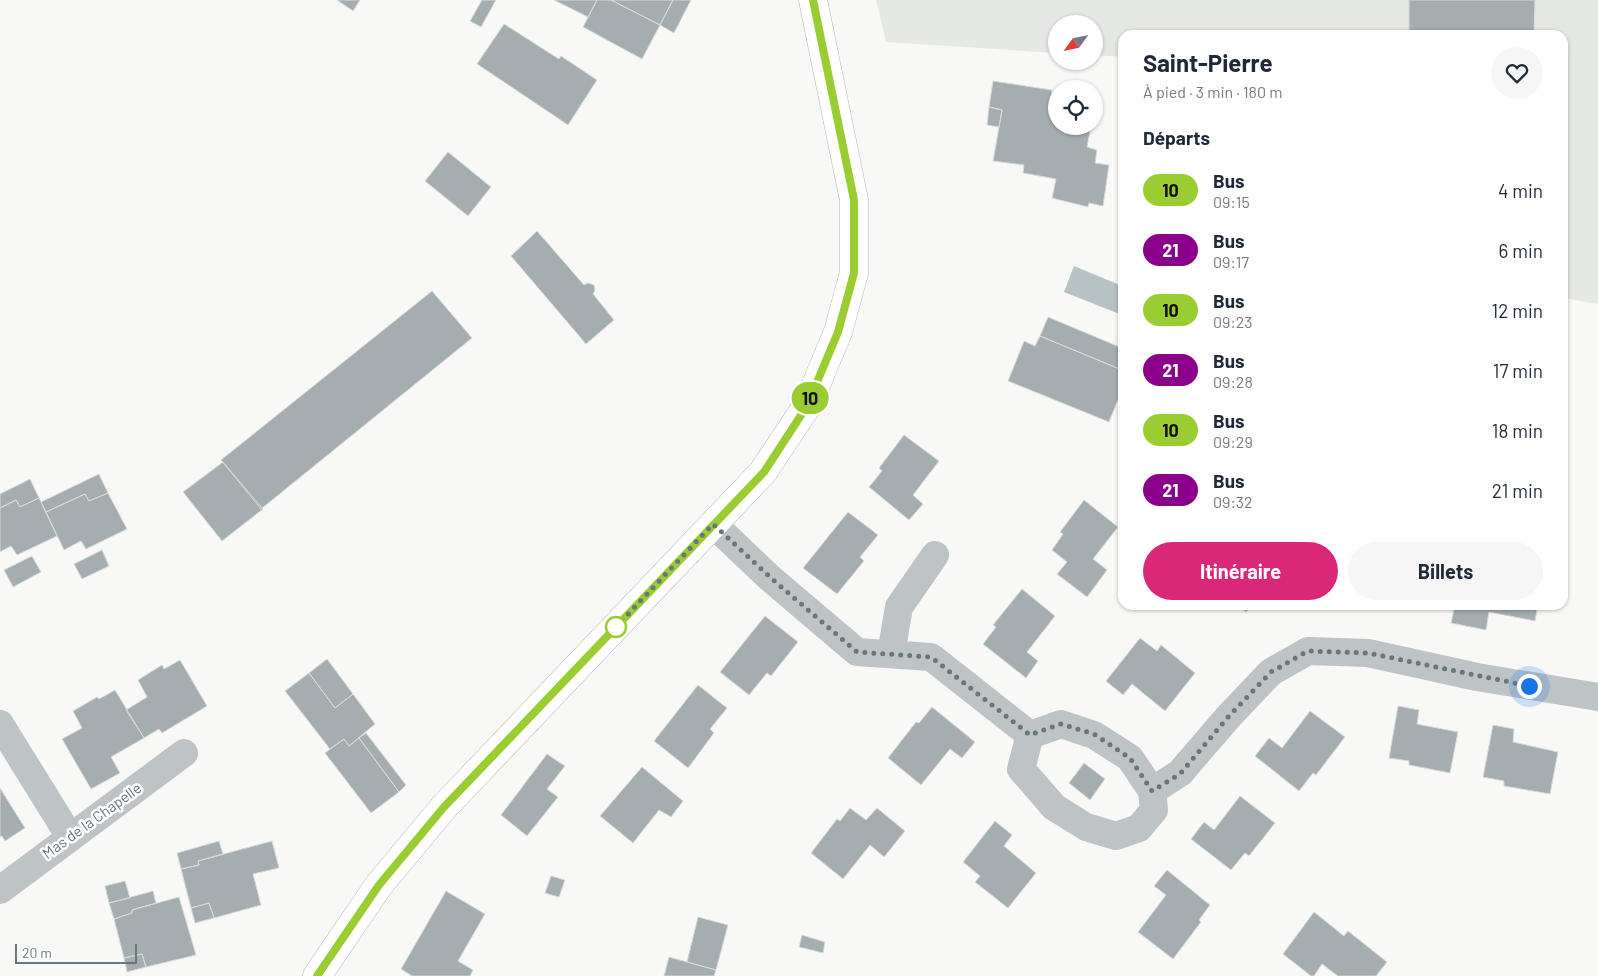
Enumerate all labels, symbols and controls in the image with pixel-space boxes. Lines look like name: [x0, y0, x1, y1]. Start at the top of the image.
north arrow: [1048, 15, 1102, 70]
map controls: [1048, 15, 1103, 135]
button: heart: [1491, 47, 1543, 99]
text: Saint-Pierre: [1143, 48, 1273, 77]
button: locate: [1048, 80, 1103, 135]
text: À pied · 3 min · 180 m: [1143, 82, 1282, 101]
text: Départs: [1143, 126, 1210, 149]
text: Bus: [1213, 169, 1245, 192]
text: 10: [1162, 179, 1179, 201]
text: 4 min: [1498, 179, 1543, 202]
text: 09:15: [1213, 192, 1250, 211]
text: Bus: [1213, 229, 1245, 252]
text: 21: [1162, 239, 1179, 261]
text: 6 min: [1499, 239, 1543, 262]
text: 09:17: [1213, 252, 1249, 271]
text: Bus: [1213, 289, 1245, 312]
text: 10: [1162, 299, 1179, 321]
text: 12 min: [1492, 299, 1543, 322]
text: 09:23: [1213, 312, 1253, 331]
text: Bus: [1213, 349, 1245, 372]
text: 21: [1162, 359, 1179, 381]
text: 17 min: [1493, 359, 1543, 382]
text: 09:28: [1213, 372, 1253, 391]
line badge: 10: [788, 382, 832, 414]
text: 10: [802, 387, 818, 409]
text: Bus: [1213, 409, 1245, 432]
text: 10: [1162, 419, 1179, 441]
text: 18 min: [1492, 419, 1543, 442]
text: 09:29: [1213, 432, 1253, 451]
text: Bus: [1213, 469, 1245, 492]
text: 21: [1162, 479, 1179, 501]
text: 21 min: [1492, 479, 1543, 502]
text: 09:32: [1213, 492, 1253, 511]
button: Itinéraire: [1143, 542, 1338, 600]
button: Billets: [1348, 542, 1543, 600]
unlabelled marker: [605, 616, 627, 638]
your location: [1517, 674, 1542, 699]
street label: Mas de la Chapelle: [38, 778, 144, 862]
scale bar: [15, 941, 138, 964]
text: 20 m: [22, 944, 52, 961]

